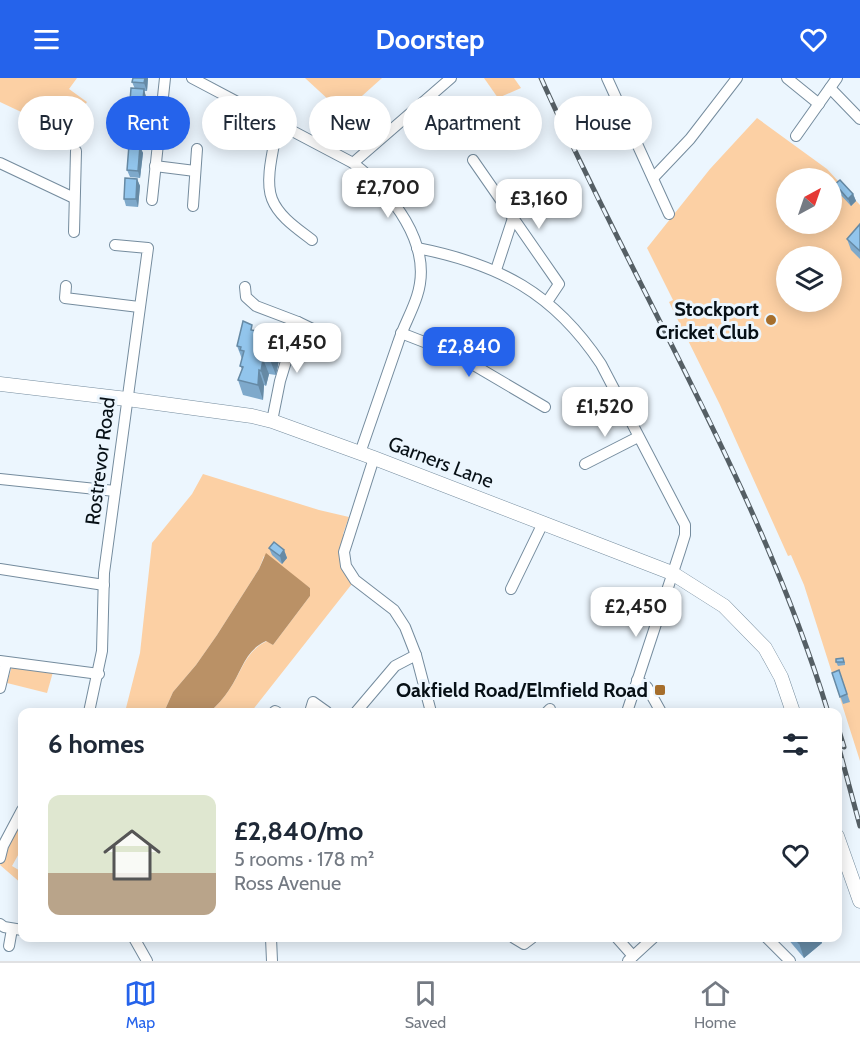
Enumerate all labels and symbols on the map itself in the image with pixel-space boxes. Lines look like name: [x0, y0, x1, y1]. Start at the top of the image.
pin: £2,700: [339, 168, 437, 219]
north arrow: [776, 168, 842, 234]
pin: £3,160: [490, 179, 588, 230]
place label: Stockport Cricket Club: [656, 297, 759, 344]
marker: Stockport Cricket Club: [764, 313, 778, 327]
pin: £1,450: [248, 323, 346, 374]
pin: £2,840: [420, 327, 518, 378]
pin: £1,520: [556, 387, 654, 438]
street label: Rostrevor Road: [80, 396, 120, 526]
street label: Garners Lane: [385, 431, 497, 493]
pin: £2,450: [587, 587, 685, 638]
place label: Oakfield Road/Elmfield Road: [396, 678, 648, 702]
marker: Oakfield Road/Elmfield Road: [653, 683, 667, 697]

